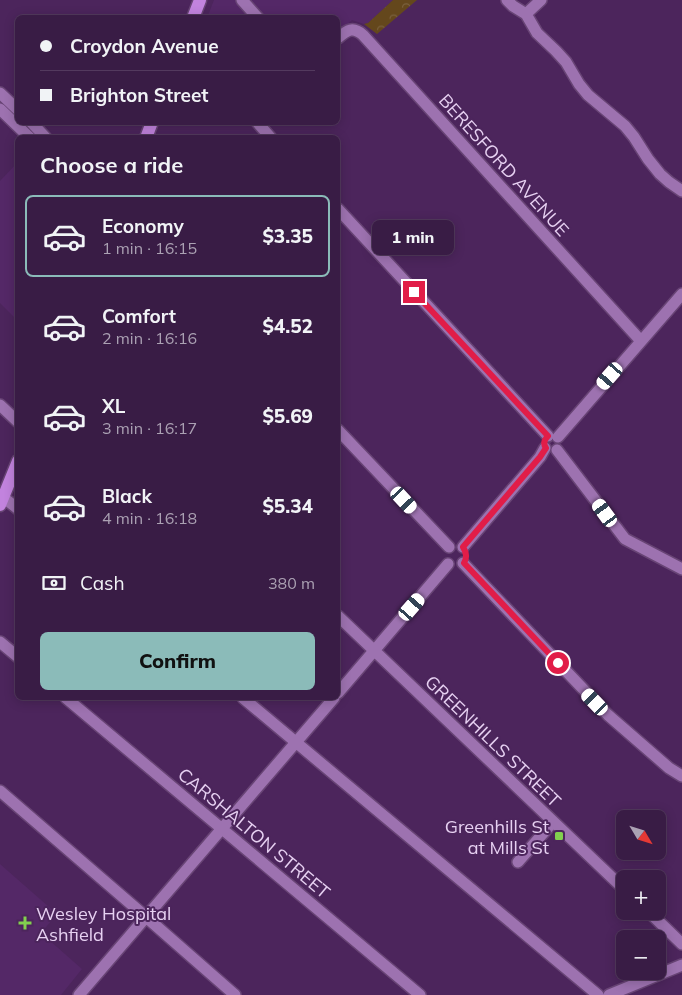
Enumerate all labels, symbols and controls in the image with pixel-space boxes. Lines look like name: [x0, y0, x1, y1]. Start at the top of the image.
text: Croydon Avenue: [70, 34, 219, 58]
text: Brighton Street: [70, 83, 209, 107]
street label: BERESFORD AVENUE: [434, 89, 574, 241]
text: Choose a ride: [40, 151, 183, 179]
icon: car: [42, 214, 87, 259]
text: Economy: [102, 214, 184, 238]
callout: 1 min: [373, 220, 455, 254]
text: $3.35: [262, 224, 313, 248]
text: 1 min: [392, 227, 434, 247]
text: 1 min · 16:15: [102, 238, 197, 258]
route end: [403, 281, 425, 303]
icon: car: [42, 304, 87, 349]
text: Comfort: [102, 304, 176, 328]
text: $4.52: [262, 314, 313, 338]
text: 2 min · 16:16: [102, 328, 197, 348]
car: [594, 360, 625, 392]
icon: car: [42, 394, 87, 439]
text: XL: [102, 394, 125, 418]
text: $5.69: [262, 404, 313, 428]
text: 3 min · 16:17: [102, 418, 197, 438]
icon: car: [42, 484, 87, 529]
text: Black: [102, 484, 152, 508]
car: [388, 484, 419, 516]
text: $5.34: [262, 494, 313, 518]
car: [590, 496, 619, 530]
text: 4 min · 16:18: [102, 508, 197, 528]
icon: cash: [40, 569, 68, 597]
text: Cash: [80, 571, 125, 595]
text: 380 m: [268, 573, 315, 593]
car: [396, 591, 427, 623]
button: Confirm: [40, 632, 315, 690]
route start: [547, 652, 569, 674]
street label: GREENHILLS STREET: [420, 670, 566, 812]
car: [579, 686, 610, 718]
street label: CARSHALTON STREET: [173, 763, 335, 903]
north arrow: [616, 810, 666, 860]
map controls: [616, 810, 666, 980]
place label: Greenhills St at Mills St: [445, 815, 549, 859]
marker: Greenhills St at Mills St: [553, 830, 565, 842]
button: +: [616, 870, 666, 920]
place label: Wesley Hospital Ashfield: [36, 902, 171, 946]
marker: Wesley Hospital Ashfield: [18, 916, 32, 930]
button: −: [616, 930, 666, 980]

